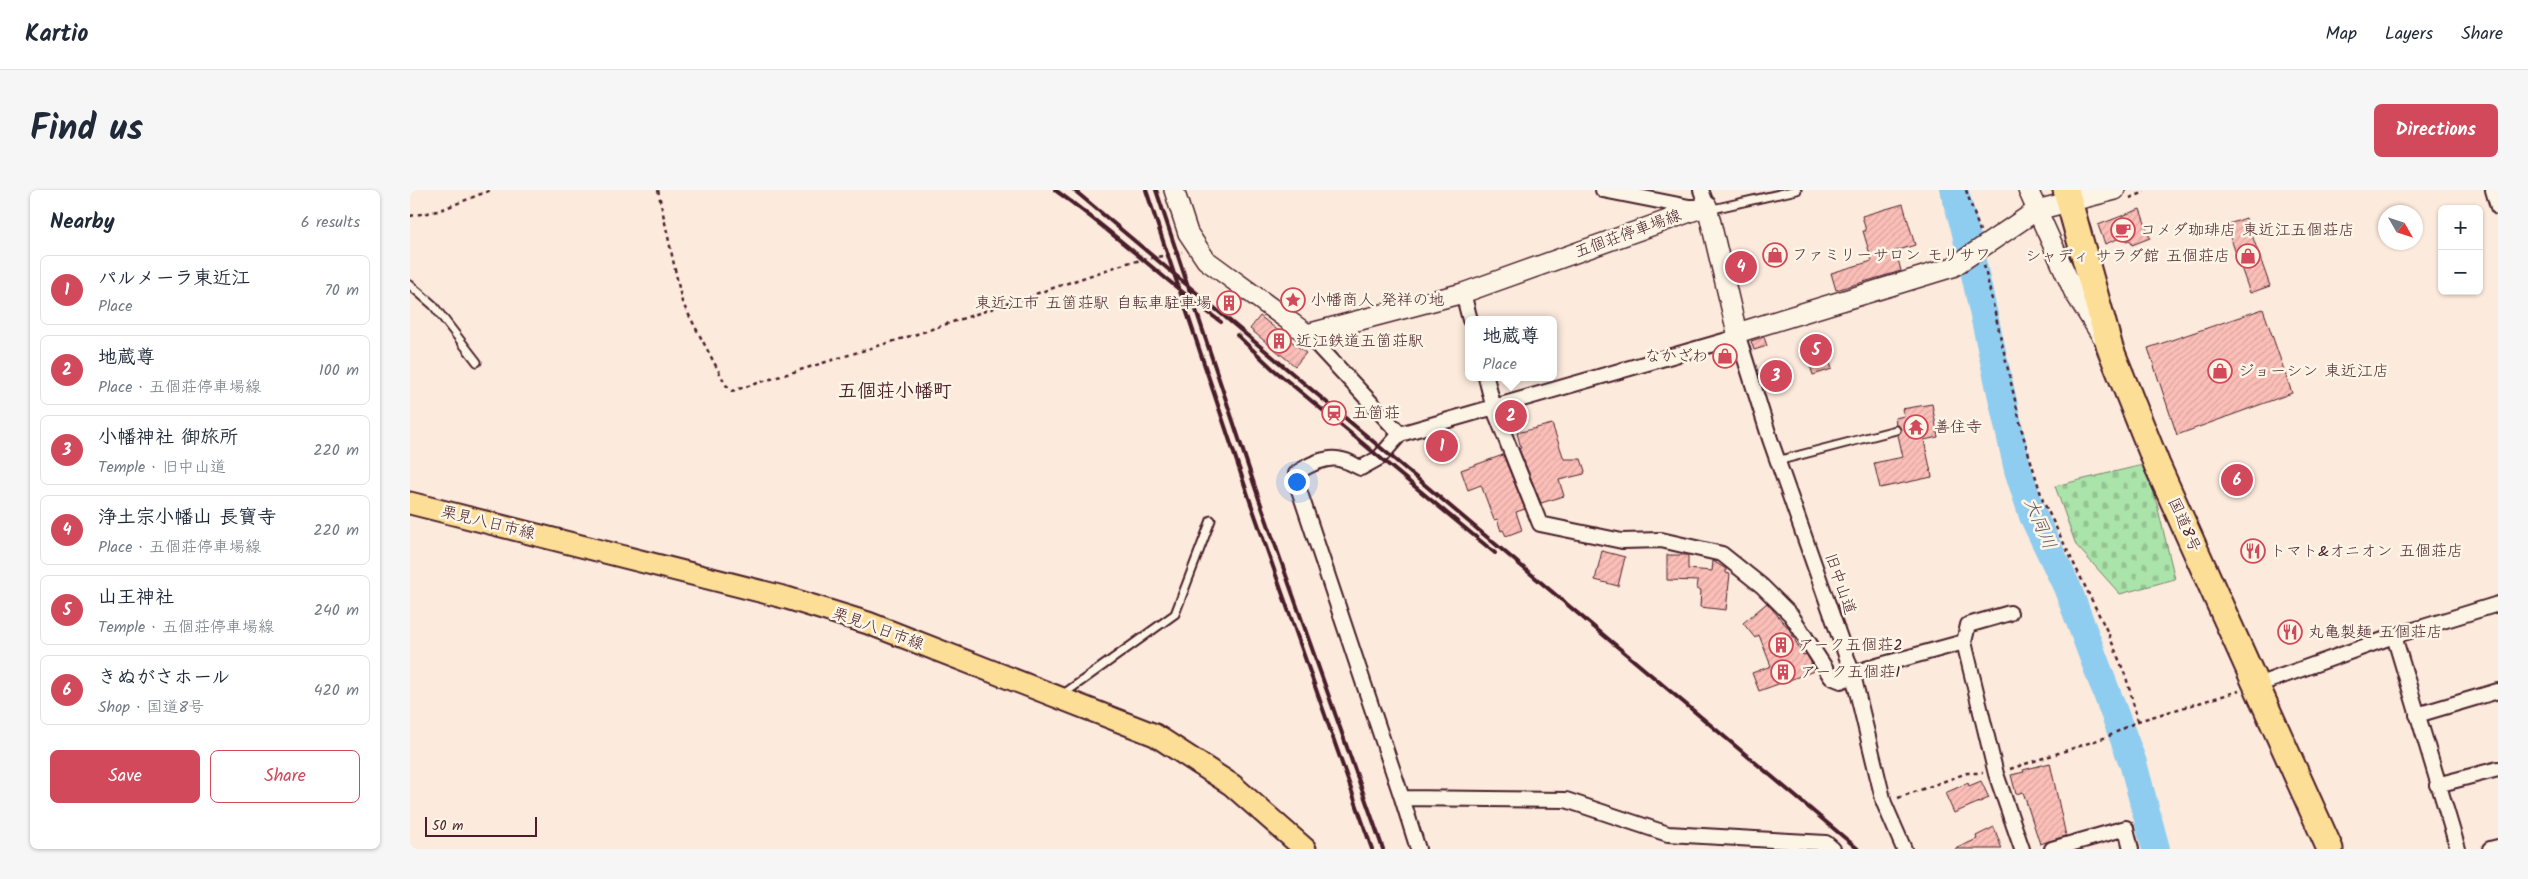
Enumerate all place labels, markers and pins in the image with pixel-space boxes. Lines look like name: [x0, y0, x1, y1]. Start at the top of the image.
cafe icon: コメダ珈琲店 東近江五個荘店: [2110, 217, 2136, 243]
place label: コメダ珈琲店 東近江五個荘店: [2140, 218, 2354, 243]
shop icon: ファミリーサロン モリサワ: [1762, 242, 1788, 268]
place label: ファミリーサロン モリサワ: [1792, 243, 1991, 268]
shop icon: シャディ サラダ館 五個荘店: [2235, 243, 2261, 269]
place label: シャディ サラダ館 五個荘店: [2025, 244, 2230, 269]
pin: 4: [1725, 248, 1757, 286]
place icon: 小幡商人 発祥の地: [1280, 287, 1306, 313]
place label: 小幡商人 発祥の地: [1310, 288, 1444, 313]
building icon: 東近江市 五箇荘駅 自転車駐車場: [1216, 290, 1242, 316]
place label: 東近江市 五箇荘駅 自転車駐車場: [975, 291, 1212, 316]
building icon: 近江鉄道五箇荘駅: [1266, 328, 1292, 354]
place label: 近江鉄道五箇荘駅: [1296, 329, 1424, 354]
pin: 5: [1800, 331, 1832, 369]
shop icon: なかざわ: [1712, 343, 1738, 369]
place label: なかざわ: [1645, 344, 1708, 369]
pin: 3: [1760, 357, 1792, 395]
shop icon: ジョーシン 東近江店: [2207, 358, 2233, 384]
place label: ジョーシン 東近江店: [2238, 359, 2389, 384]
pin: 2: [1495, 397, 1527, 435]
station icon: 五箇荘: [1321, 400, 1347, 426]
place label: 五箇荘: [1352, 401, 1400, 426]
temple icon: 善住寺: [1903, 414, 1929, 440]
place label: 善住寺: [1934, 415, 1982, 440]
pin: 1: [1426, 427, 1458, 465]
pin: 6: [2221, 461, 2253, 499]
restaurant icon: トマト&オニオン 五個荘店: [2240, 538, 2266, 564]
place label: トマト&オニオン 五個荘店: [2270, 539, 2463, 564]
restaurant icon: 丸亀製麺 五個荘店: [2277, 619, 2303, 645]
place label: 丸亀製麺 五個荘店: [2308, 620, 2442, 645]
building icon: アーク五個荘2: [1768, 632, 1794, 658]
place label: アーク五個荘2: [1798, 633, 1903, 658]
building icon: アーク五個荘1: [1770, 659, 1796, 685]
place label: アーク五個荘1: [1800, 660, 1900, 685]

